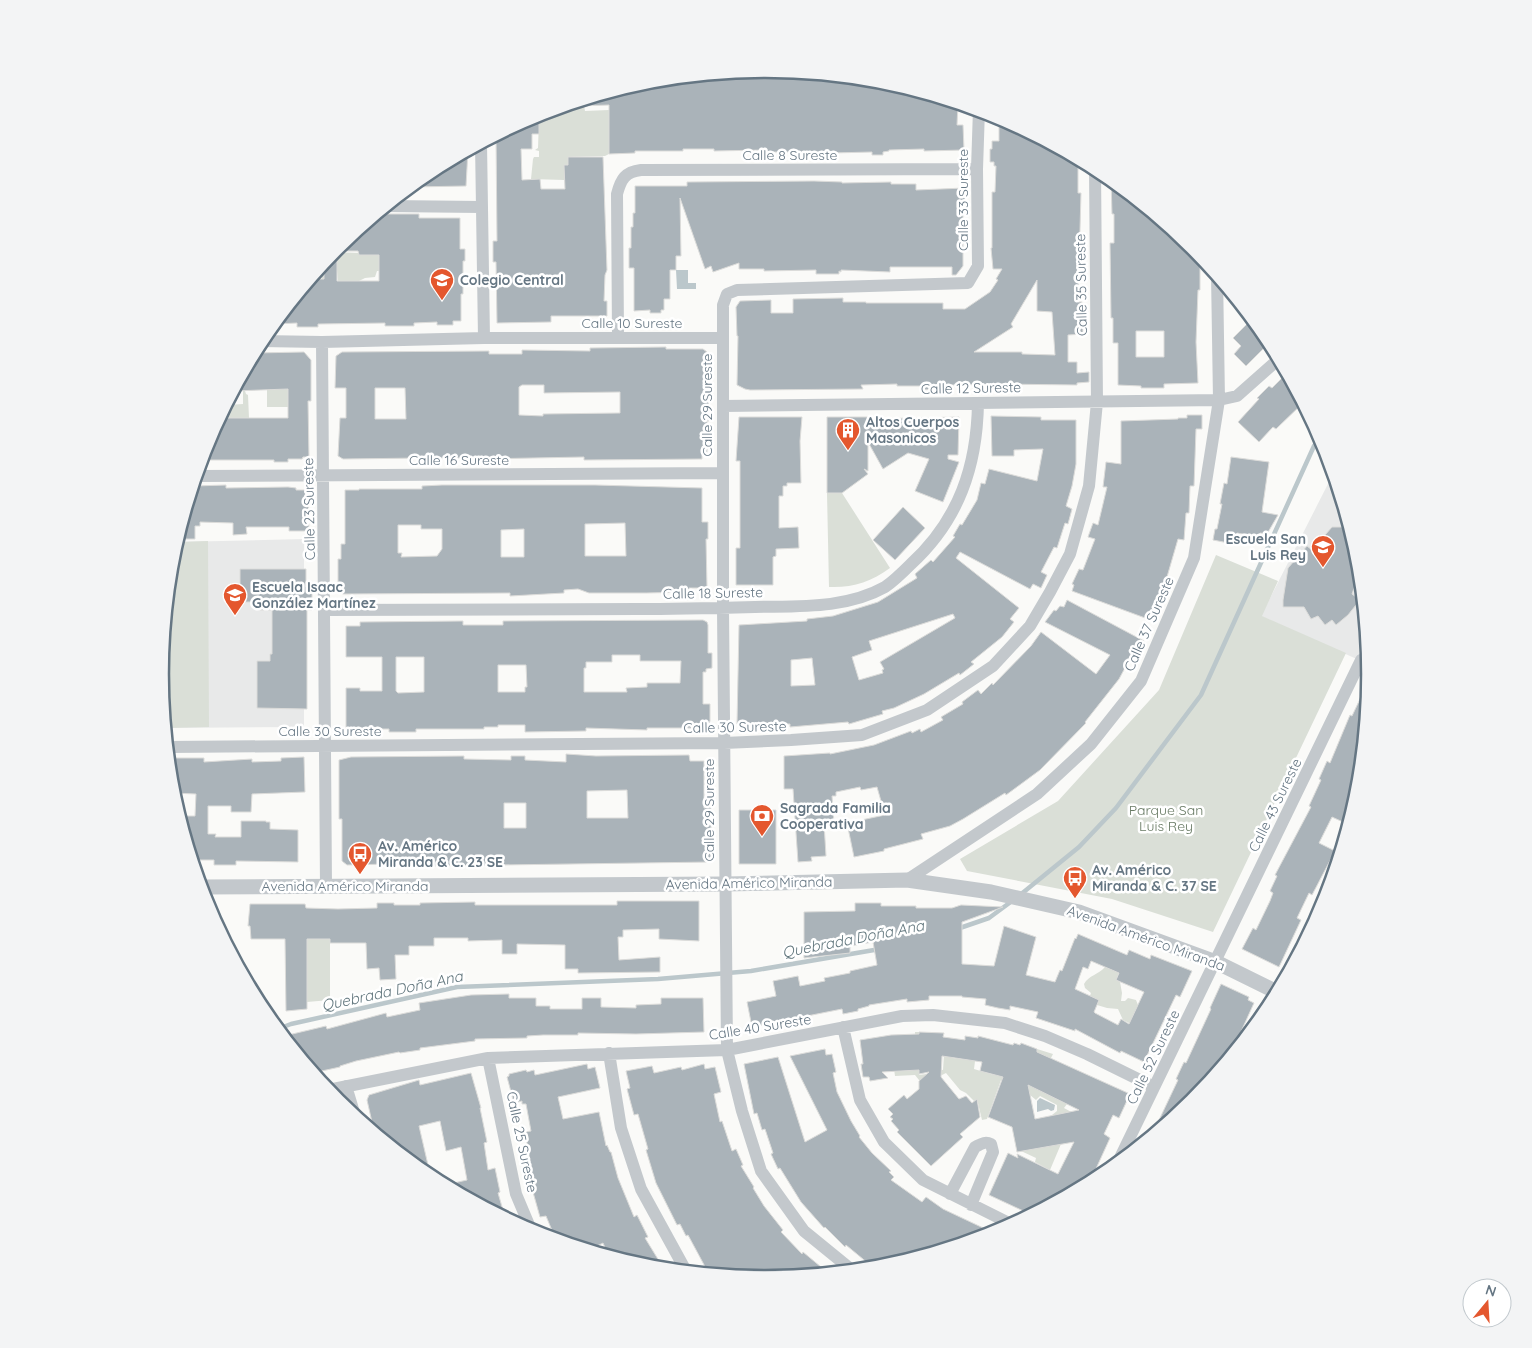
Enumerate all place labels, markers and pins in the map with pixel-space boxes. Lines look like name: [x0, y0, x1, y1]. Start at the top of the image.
school or university icon: Colegio Central: [429, 267, 455, 301]
place label: Colegio Central: [460, 271, 564, 289]
place label: Altos Cuerpos Masonicos: [866, 413, 960, 447]
building icon: Altos Cuerpos Masonicos: [835, 417, 861, 451]
place label: Escuela San Luis Rey: [1226, 530, 1306, 564]
school or university icon: Escuela San Luis Rey: [1310, 534, 1336, 568]
place label: Escuela Isaac González Martínez: [252, 578, 376, 612]
school or university icon: Escuela Isaac González Martínez: [222, 582, 248, 616]
place label: Sagrada Familia Cooperativa: [780, 799, 891, 833]
bank icon: Sagrada Familia Cooperativa: [749, 803, 775, 837]
place label: Av. Américo Miranda & C. 23 SE: [378, 837, 503, 871]
bus stop icon: Av. Américo Miranda & C. 23 SE: [347, 841, 373, 875]
place label: Av. Américo Miranda & C. 37 SE: [1092, 861, 1217, 895]
bus stop icon: Av. Américo Miranda & C. 37 SE: [1062, 865, 1088, 899]

